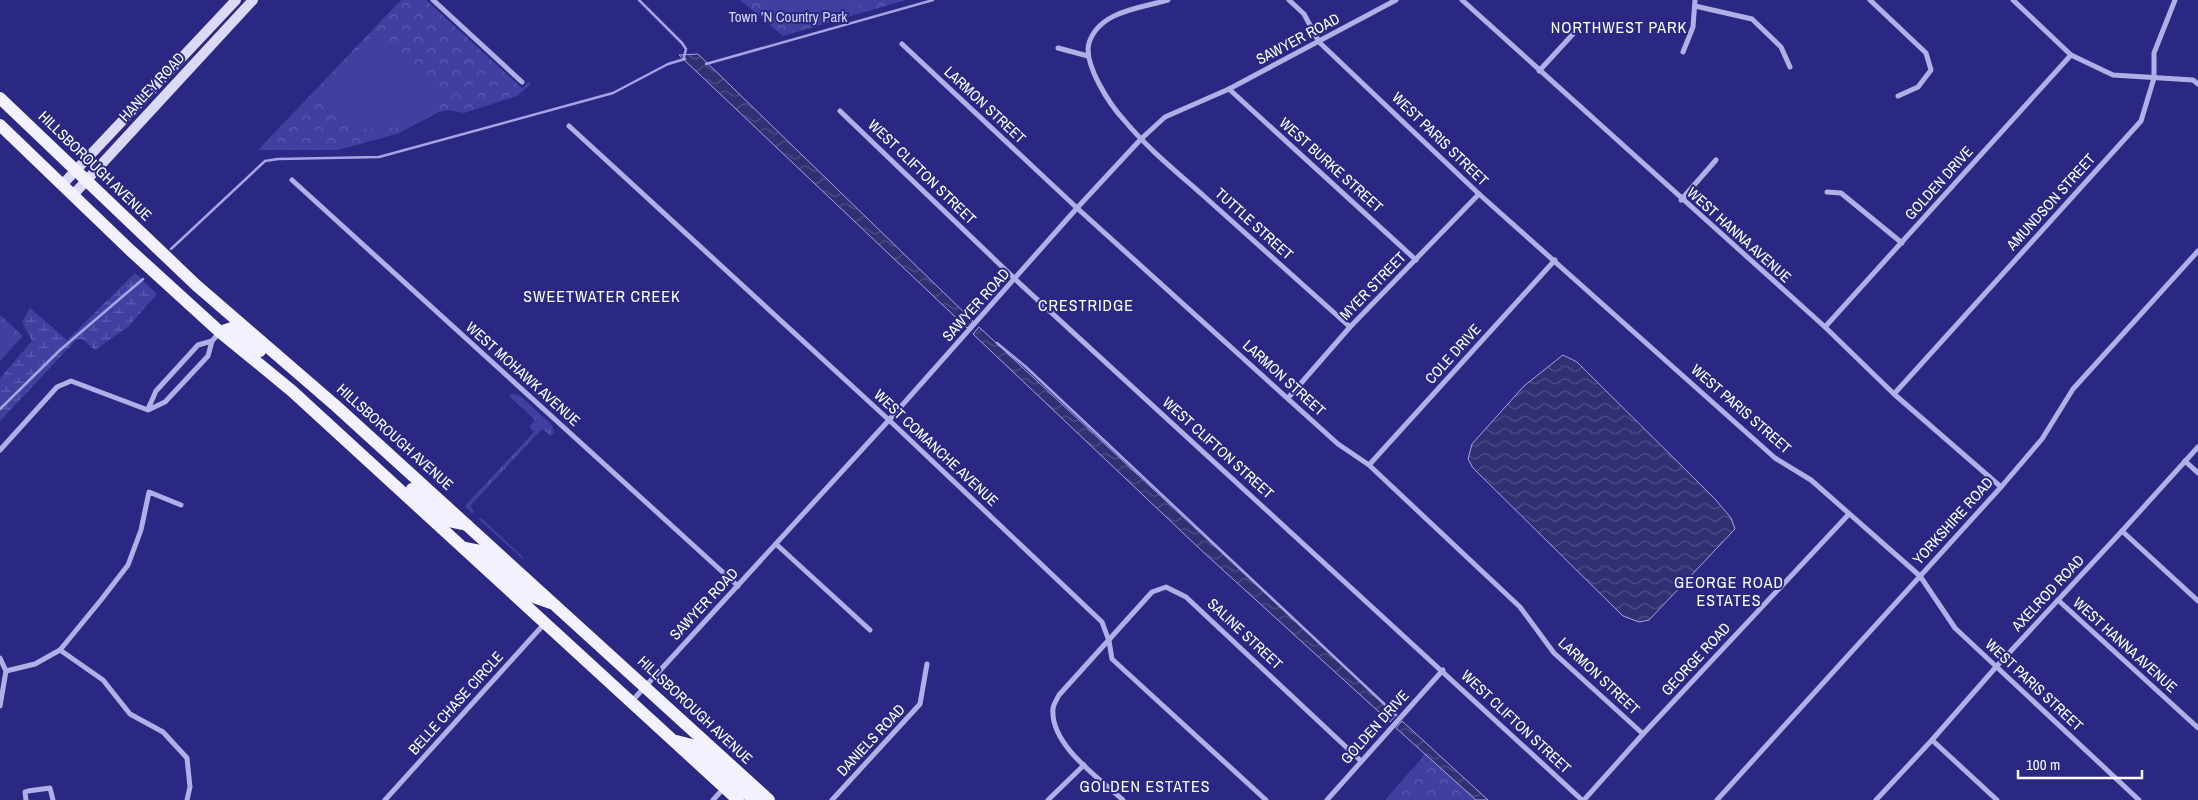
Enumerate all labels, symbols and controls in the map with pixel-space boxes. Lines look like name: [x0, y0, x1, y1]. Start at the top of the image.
park label: Town ’N Country Park: [729, 6, 848, 27]
street label: SAWYER ROAD: [1252, 8, 1343, 69]
district label: NORTHWEST PARK: [1551, 16, 1687, 38]
street label: HANLEY ROAD: [114, 47, 189, 126]
street label: LARMON STREET: [940, 61, 1031, 148]
street label: WEST PARIS STREET: [1387, 87, 1494, 191]
street label: HILLSBOROUGH AVENUE: [34, 106, 157, 225]
street label: WEST BURKE STREET: [1275, 112, 1388, 217]
street label: WEST CLIFTON STREET: [864, 114, 981, 229]
street label: GOLDEN DRIVE: [1900, 141, 1978, 224]
street label: AMUNDSON STREET: [2001, 148, 2100, 255]
street label: WEST HANNA AVENUE: [1683, 182, 1796, 287]
street label: TUTTLE STREET: [1211, 183, 1298, 265]
street label: MYER STREET: [1335, 247, 1411, 324]
street label: SAWYER ROAD: [937, 263, 1014, 346]
district label: SWEETWATER CREEK: [523, 285, 681, 307]
district label: CRESTRIDGE: [1038, 294, 1134, 316]
street label: WEST MOHAWK AVENUE: [462, 316, 585, 431]
street label: COLE DRIVE: [1420, 319, 1485, 388]
street label: LARMON STREET: [1238, 335, 1331, 421]
street label: WEST PARIS STREET: [1687, 359, 1796, 458]
street label: HILLSBOROUGH AVENUE: [333, 379, 458, 495]
street label: WEST COMANCHE AVENUE: [870, 384, 1003, 511]
street label: WEST CLIFTON STREET: [1158, 392, 1279, 504]
street label: YORKSHIRE ROAD: [1908, 472, 1998, 569]
street label: AXELROD ROAD: [2006, 550, 2089, 636]
street label: SAWYER ROAD: [665, 563, 743, 644]
district label: GEORGE ROAD ESTATES: [1674, 571, 1784, 611]
street label: WEST HANNA AVENUE: [2069, 592, 2182, 697]
street label: SALINE STREET: [1203, 593, 1288, 674]
street label: GEORGE ROAD: [1656, 617, 1735, 700]
street label: LARMON STREET: [1554, 632, 1645, 719]
street label: WEST PARIS STREET: [1981, 634, 2088, 736]
street label: BELLE CHASE CIRCLE: [403, 646, 508, 759]
street label: HILLSBOROUGH AVENUE: [633, 651, 757, 769]
street label: WEST CLIFTON STREET: [1457, 665, 1576, 778]
street label: GOLDEN DRIVE: [1336, 685, 1414, 768]
street label: DANIELS ROAD: [832, 699, 910, 780]
scale bar: [2018, 748, 2142, 780]
text: 100 m: [2026, 754, 2060, 775]
district label: GOLDEN ESTATES: [1080, 775, 1210, 797]

